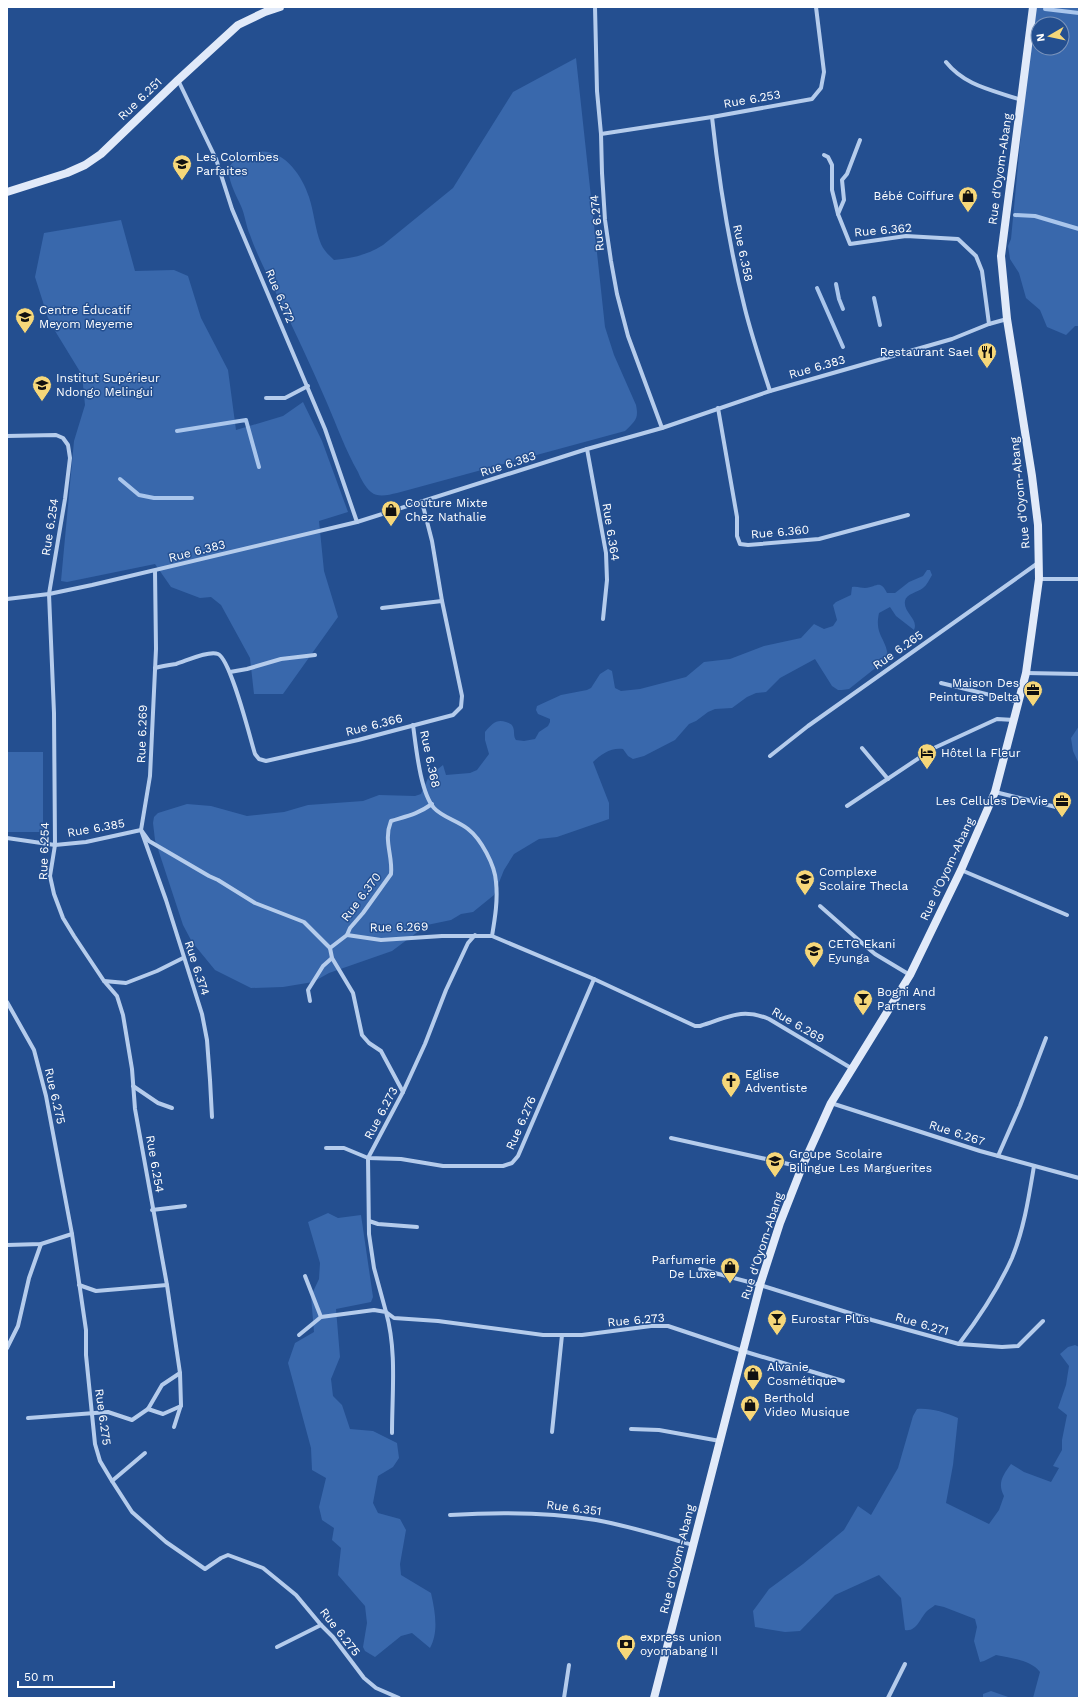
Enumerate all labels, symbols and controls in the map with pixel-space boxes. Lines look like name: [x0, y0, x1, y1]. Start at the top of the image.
north arrow: [1030, 16, 1070, 56]
text: N: [1034, 32, 1048, 43]
street label: Rue 6.251: [115, 75, 165, 123]
street label: Rue 6.253: [722, 87, 782, 111]
street label: Rue d'Oyom-Abang: [985, 112, 1015, 226]
place label: Les Colombes Parfaites: [196, 150, 279, 178]
school or university icon: Les Colombes Parfaites: [171, 153, 193, 181]
shop icon: Bébé Coiffure: [957, 185, 979, 213]
place label: Bébé Coiffure: [874, 189, 954, 203]
street label: Rue 6.274: [587, 194, 607, 252]
street label: Rue 6.362: [853, 220, 913, 240]
street label: Rue 6.358: [730, 223, 756, 283]
street label: Rue 6.272: [262, 267, 298, 325]
place label: Centre Éducatif Meyom Meyeme: [39, 303, 133, 331]
school or university icon: Centre Éducatif Meyom Meyeme: [14, 306, 36, 334]
restaurant icon: Restaurant Sael: [976, 341, 998, 369]
place label: Restaurant Sael: [880, 345, 973, 359]
street label: Rue 6.383: [787, 352, 847, 382]
place label: Institut Supérieur Ndongo Melingui: [56, 371, 160, 399]
school or university icon: Institut Supérieur Ndongo Melingui: [31, 374, 53, 402]
street label: Rue d'Oyom-Abang: [1007, 436, 1033, 550]
street label: Rue 6.383: [478, 448, 538, 480]
place label: Couture Mixte Chez Nathalie: [405, 496, 488, 524]
street label: Rue 6.254: [39, 497, 61, 557]
shop icon: Couture Mixte Chez Nathalie: [380, 499, 402, 527]
street label: Rue 6.364: [600, 502, 622, 562]
street label: Rue 6.360: [750, 522, 810, 542]
street label: Rue 6.383: [167, 537, 227, 565]
street label: Rue 6.265: [870, 628, 926, 672]
place label: Maison Des Peintures Delta: [929, 676, 1019, 704]
office icon: Maison Des Peintures Delta: [1022, 679, 1044, 707]
street label: Rue 6.269: [134, 705, 150, 763]
street label: Rue 6.366: [344, 711, 404, 739]
street label: Rue 6.368: [417, 729, 443, 789]
hotel icon: Hôtel la Fleur: [916, 742, 938, 770]
place label: Hôtel la Fleur: [941, 746, 1021, 760]
office icon: Les Cellules De Vie: [1051, 790, 1073, 818]
place label: Les Cellules De Vie: [936, 794, 1048, 808]
street label: Rue d'Oyom-Abang: [917, 815, 977, 923]
street label: Rue 6.385: [66, 816, 126, 840]
street label: Rue 6.254: [36, 822, 52, 880]
place label: Complexe Scolaire Thecla: [819, 865, 908, 893]
school or university icon: Complexe Scolaire Thecla: [794, 868, 816, 896]
street label: Rue 6.370: [338, 870, 384, 924]
street label: Rue 6.269: [370, 919, 428, 935]
place label: CETG Ekani Eyunga: [828, 937, 895, 965]
street label: Rue 6.374: [182, 939, 212, 997]
school or university icon: CETG Ekani Eyunga: [803, 940, 825, 968]
place label: Bogni And Partners: [877, 985, 936, 1013]
bar icon: Bogni And Partners: [852, 988, 874, 1016]
street label: Rue 6.269: [769, 1004, 827, 1046]
street label: Rue 6.275: [42, 1067, 68, 1125]
place label: Eglise Adventiste: [745, 1067, 807, 1095]
church icon: Eglise Adventiste: [720, 1070, 742, 1098]
street label: Rue 6.273: [361, 1084, 401, 1142]
street label: Rue 6.276: [503, 1094, 539, 1152]
street label: Rue 6.267: [927, 1117, 987, 1149]
street label: Rue 6.254: [143, 1134, 167, 1194]
place label: Groupe Scolaire Bilingue Les Marguerites: [789, 1147, 932, 1175]
school or university icon: Groupe Scolaire Bilingue Les Marguerites: [764, 1150, 786, 1178]
street label: Rue d'Oyom-Abang: [738, 1190, 786, 1302]
place label: Parfumerie De Luxe: [651, 1253, 716, 1281]
shop icon: Parfumerie De Luxe: [719, 1256, 741, 1284]
bar icon: Eurostar Plus: [766, 1308, 788, 1336]
street label: Rue 6.271: [894, 1310, 950, 1338]
street label: Rue 6.273: [607, 1311, 665, 1329]
place label: Eurostar Plus: [791, 1312, 869, 1326]
place label: Alvanie Cosmétique: [767, 1360, 837, 1388]
shop icon: Alvanie Cosmétique: [742, 1363, 764, 1391]
street label: Rue 6.275: [92, 1388, 114, 1446]
place label: Berthold Video Musique: [764, 1391, 850, 1419]
shop icon: Berthold Video Musique: [739, 1394, 761, 1422]
street label: Rue 6.351: [546, 1498, 602, 1518]
street label: Rue d'Oyom-Abang: [657, 1502, 698, 1615]
street label: Rue 6.275: [317, 1605, 363, 1659]
place label: express union oyomabang II: [640, 1630, 722, 1658]
bank icon: express union oyomabang II: [615, 1633, 637, 1661]
scale bar: [18, 1663, 114, 1689]
text: 50 m: [24, 1670, 54, 1684]

